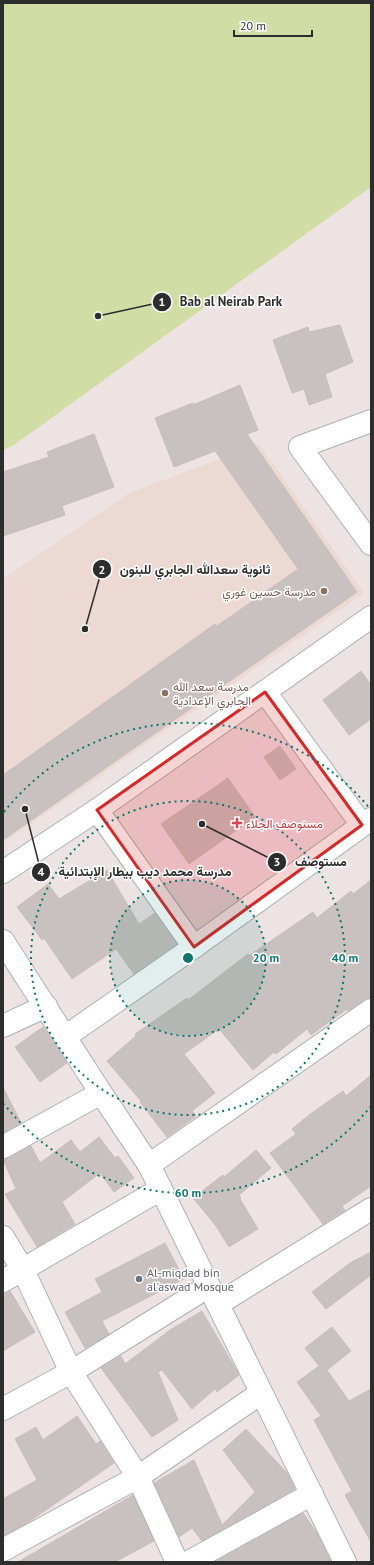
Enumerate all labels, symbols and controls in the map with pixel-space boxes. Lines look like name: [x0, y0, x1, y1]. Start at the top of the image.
scale bar: [234, 12, 312, 38]
text: 20 m: [240, 18, 266, 33]
callout: Bab al Neirab Park: [152, 289, 290, 314]
text: Bab al Neirab Park: [180, 293, 283, 310]
text: 1: [159, 294, 165, 309]
callout: ثانوية سعدالله الجابري للبنون: [92, 557, 278, 582]
text: ثانوية سعدالله الجابري للبنون: [120, 561, 271, 580]
text: 2: [99, 562, 105, 577]
place label: مدرسة حسين غوري: [222, 584, 316, 602]
marker: مدرسة حسين غوري: [319, 586, 329, 596]
place label: مدرسة سعد الله الجابري الإعدادية: [173, 679, 251, 711]
marker: مدرسة سعد الله الجابري الإعدادية: [160, 688, 170, 698]
place label: مسنوصف الجلاء: [246, 816, 323, 832]
marker: مسنوصف الجلاء: [231, 817, 243, 829]
callout: مستوصف: [267, 849, 355, 874]
text: مستوصف: [295, 853, 347, 870]
text: 3: [274, 854, 280, 869]
callout: مدرسة محمد ديب بيطار الإبتدائية: [31, 859, 240, 884]
text: مدرسة محمد ديب بيطار الإبتدائية: [58, 863, 232, 881]
text: 4: [38, 864, 45, 879]
text: 20 m: [253, 950, 279, 965]
text: 40 m: [332, 950, 358, 965]
centre of rings: [181, 951, 195, 965]
text: 60 m: [175, 1185, 201, 1200]
place label: Al-miqdad bin al'aswad Mosque: [147, 1265, 234, 1294]
marker: Al-miqdad bin al'aswad Mosque: [134, 1274, 144, 1284]

